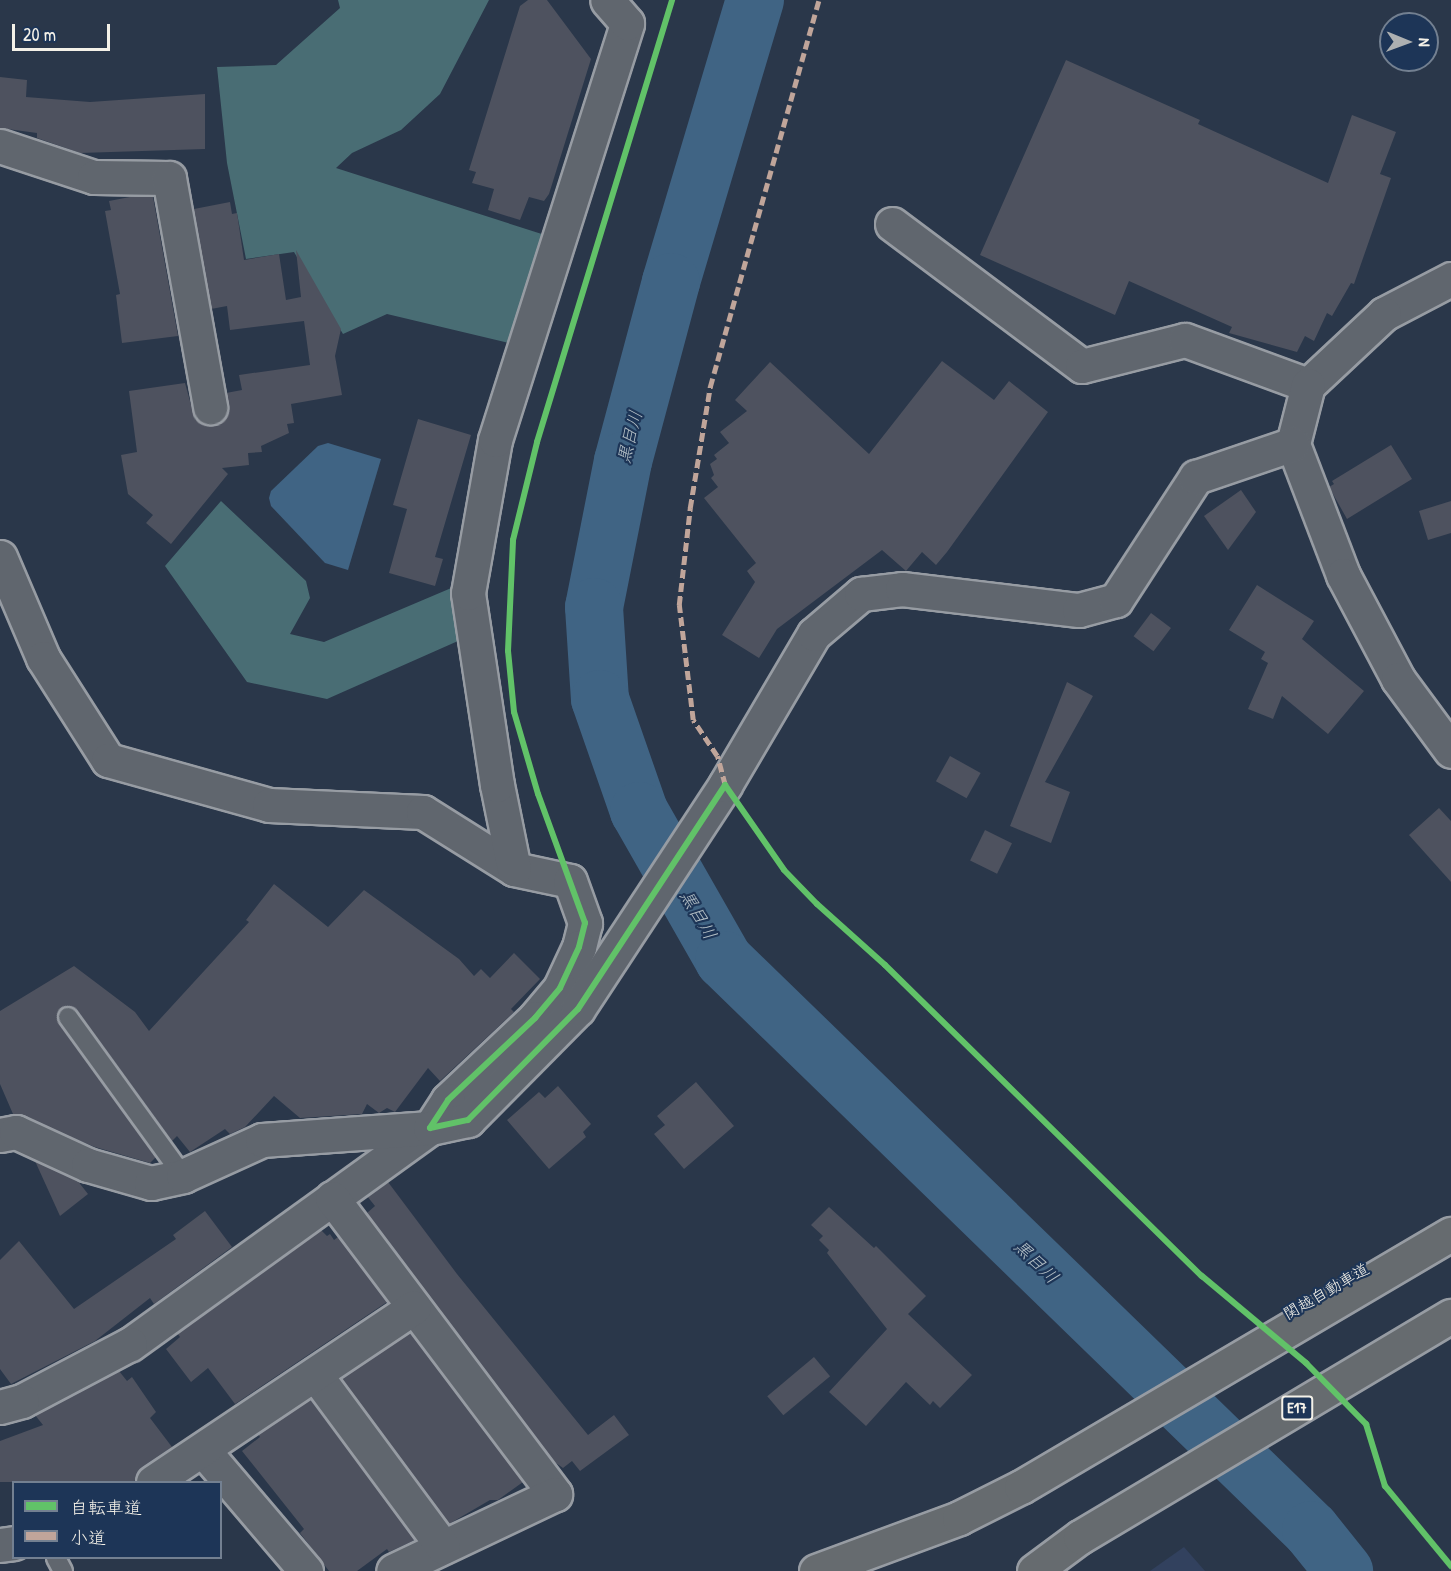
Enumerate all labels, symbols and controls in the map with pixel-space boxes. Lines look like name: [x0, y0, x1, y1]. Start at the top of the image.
scale bar: [15, 12, 112, 50]
north arrow: [1379, 12, 1439, 72]
text: 20 m: [23, 22, 56, 47]
text: N: [1414, 38, 1436, 47]
water label: 黒目川: [613, 408, 647, 466]
water label: 黒目川: [675, 886, 721, 944]
water label: 黒目川: [1009, 1235, 1063, 1289]
street label: 関越自動車道: [1280, 1259, 1372, 1323]
road number: E17: [1280, 1396, 1314, 1420]
legend: [12, 1481, 222, 1559]
text: 自転車道: [70, 1495, 142, 1520]
text: 小道: [70, 1525, 106, 1550]

